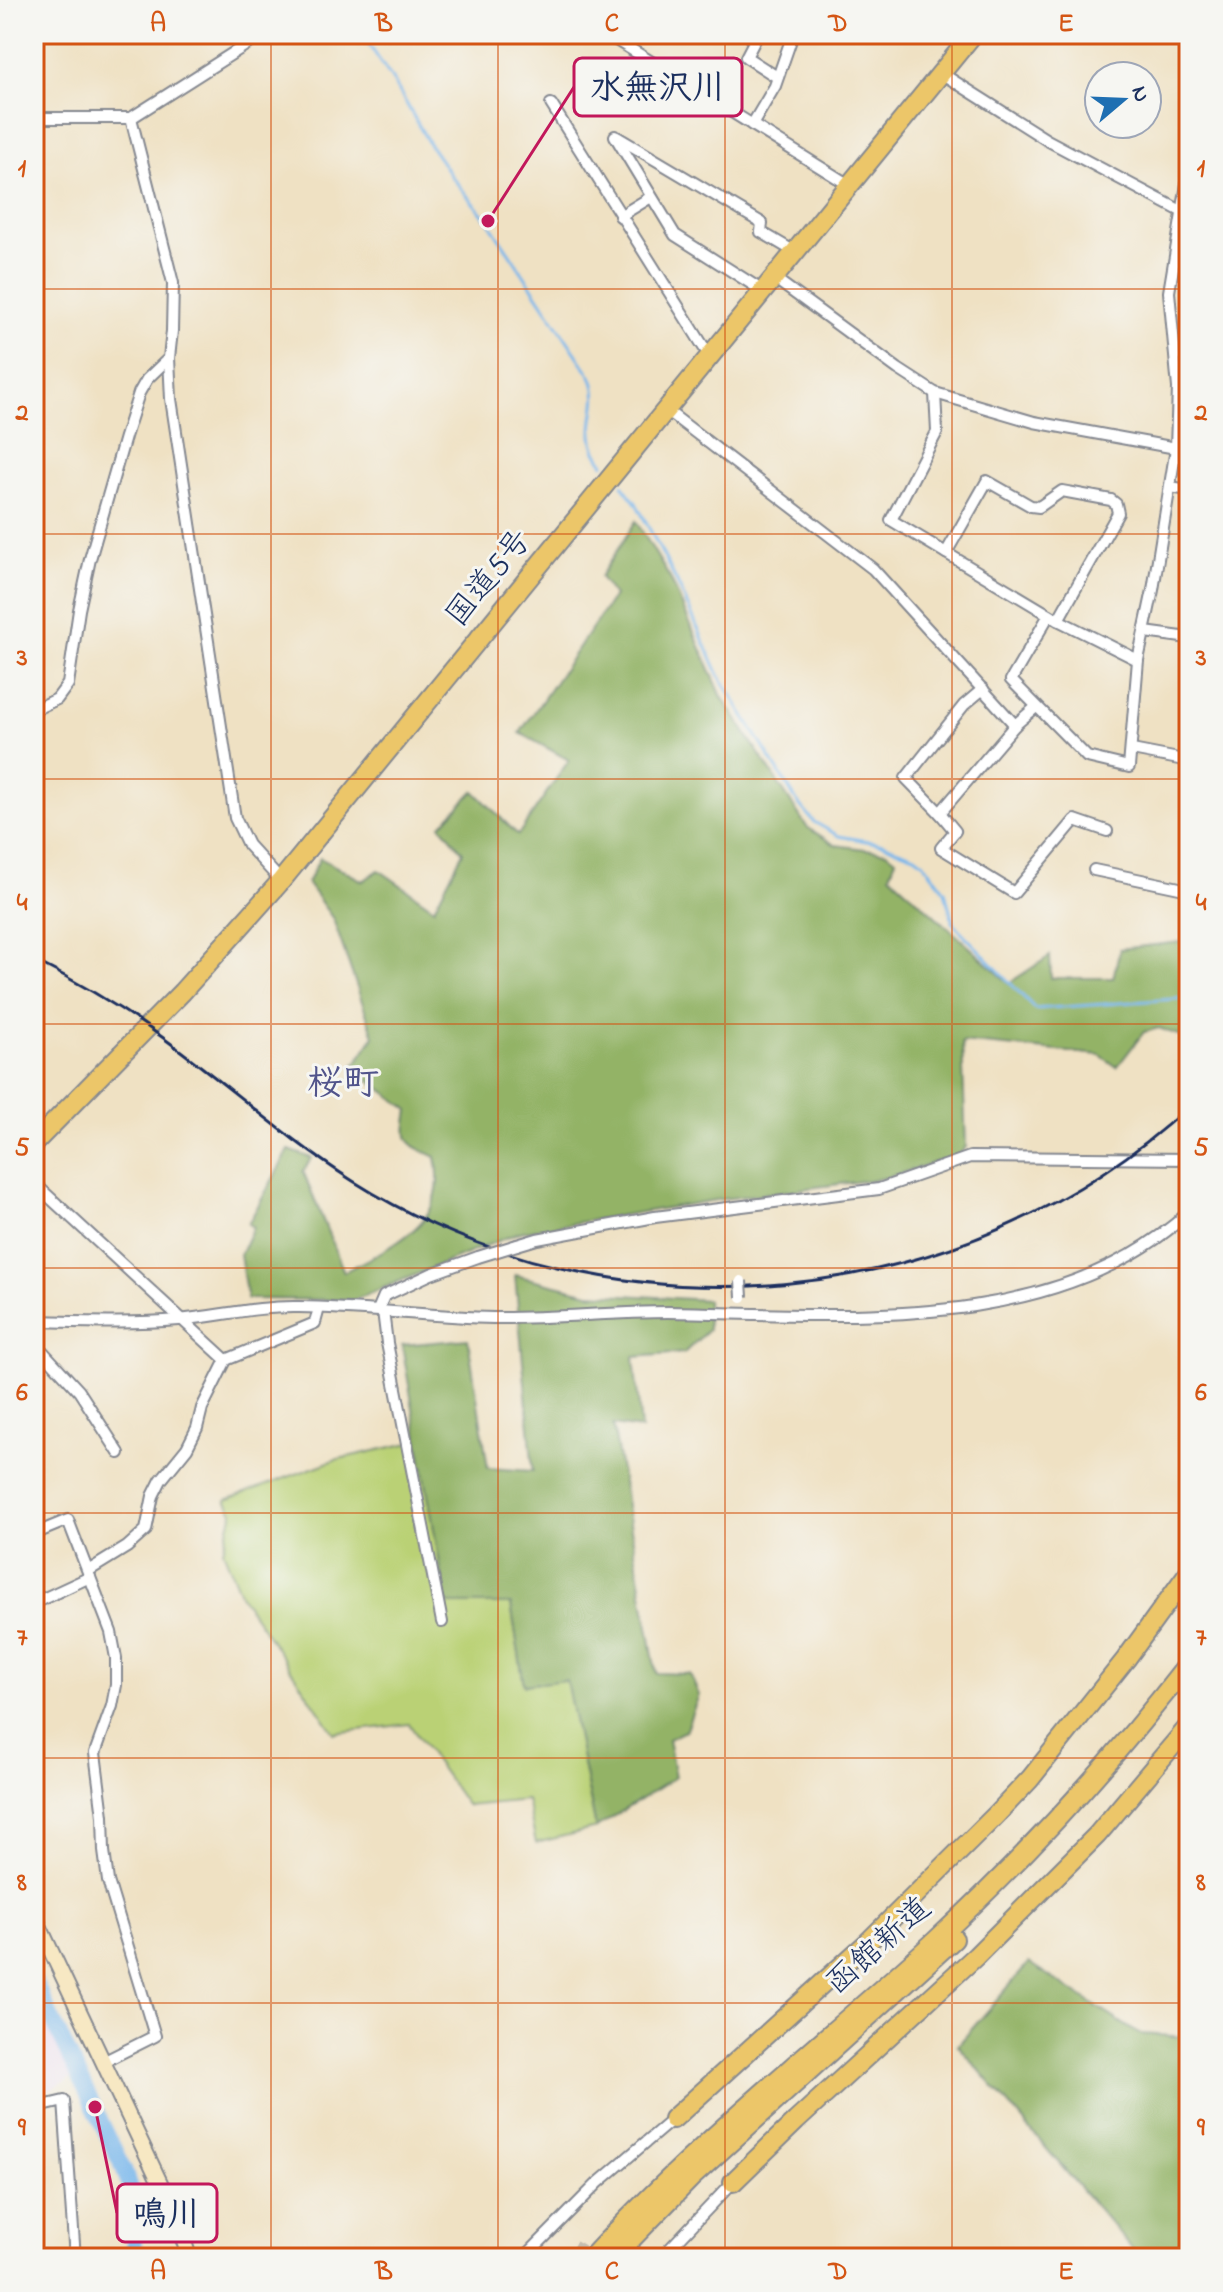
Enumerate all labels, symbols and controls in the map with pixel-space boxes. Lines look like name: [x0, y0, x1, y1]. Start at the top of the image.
text: A: [150, 6, 166, 44]
text: B: [374, 6, 393, 44]
text: C: [605, 6, 619, 44]
text: D: [827, 6, 848, 44]
text: E: [1058, 6, 1074, 44]
callout: 水無沢川: [574, 58, 742, 116]
north arrow: [1083, 60, 1163, 140]
text: 水無沢川: [590, 65, 726, 115]
text: N: [1122, 82, 1157, 107]
text: 1: [18, 151, 27, 189]
text: 1: [1197, 151, 1206, 189]
text: 2: [15, 395, 29, 433]
text: 2: [1194, 395, 1208, 433]
street label: 国道5号: [436, 520, 544, 638]
text: 3: [16, 640, 28, 678]
text: 3: [1195, 640, 1207, 678]
text: 4: [17, 885, 28, 923]
text: 4: [1196, 885, 1207, 923]
district label: 桜町: [307, 1059, 379, 1112]
text: 5: [15, 1130, 30, 1168]
text: 5: [1194, 1130, 1209, 1168]
text: 6: [16, 1375, 28, 1413]
text: 6: [1195, 1375, 1207, 1413]
text: 7: [17, 1620, 28, 1658]
text: 7: [1196, 1620, 1207, 1658]
text: 8: [16, 1865, 27, 1903]
text: 8: [1195, 1865, 1206, 1903]
street label: 函館新道: [817, 1887, 943, 2007]
text: 9: [17, 2110, 27, 2148]
text: 9: [1196, 2110, 1206, 2148]
callout: 鳴川: [117, 2184, 217, 2242]
text: 鳴川: [133, 2192, 201, 2242]
text: A: [150, 2254, 166, 2292]
text: B: [374, 2254, 393, 2292]
text: C: [605, 2254, 619, 2292]
text: D: [827, 2254, 848, 2292]
text: E: [1058, 2254, 1074, 2292]

